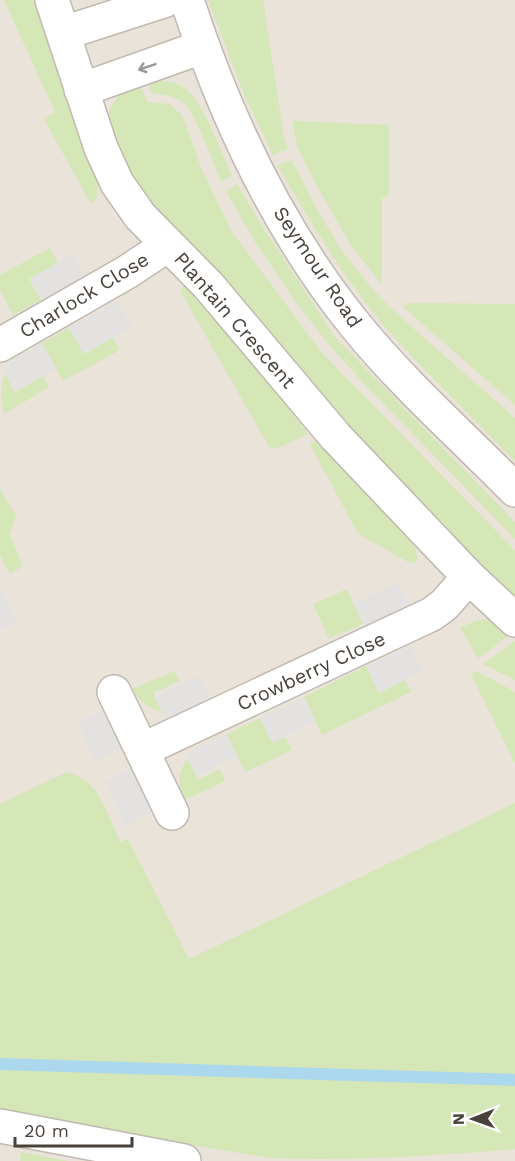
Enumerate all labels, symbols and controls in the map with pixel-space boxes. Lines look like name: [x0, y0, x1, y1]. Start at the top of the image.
one-way arrow: [138, 62, 157, 73]
street label: Seymour Road: [269, 202, 367, 332]
street label: Charlock Close: [15, 247, 153, 343]
street label: Plantain Crescent: [169, 247, 301, 394]
street label: Crowberry Close: [233, 626, 389, 716]
north arrow: [443, 1089, 503, 1149]
scale bar: [15, 1110, 132, 1148]
text: N: [449, 1113, 468, 1125]
text: 20 m: [24, 1120, 69, 1141]

